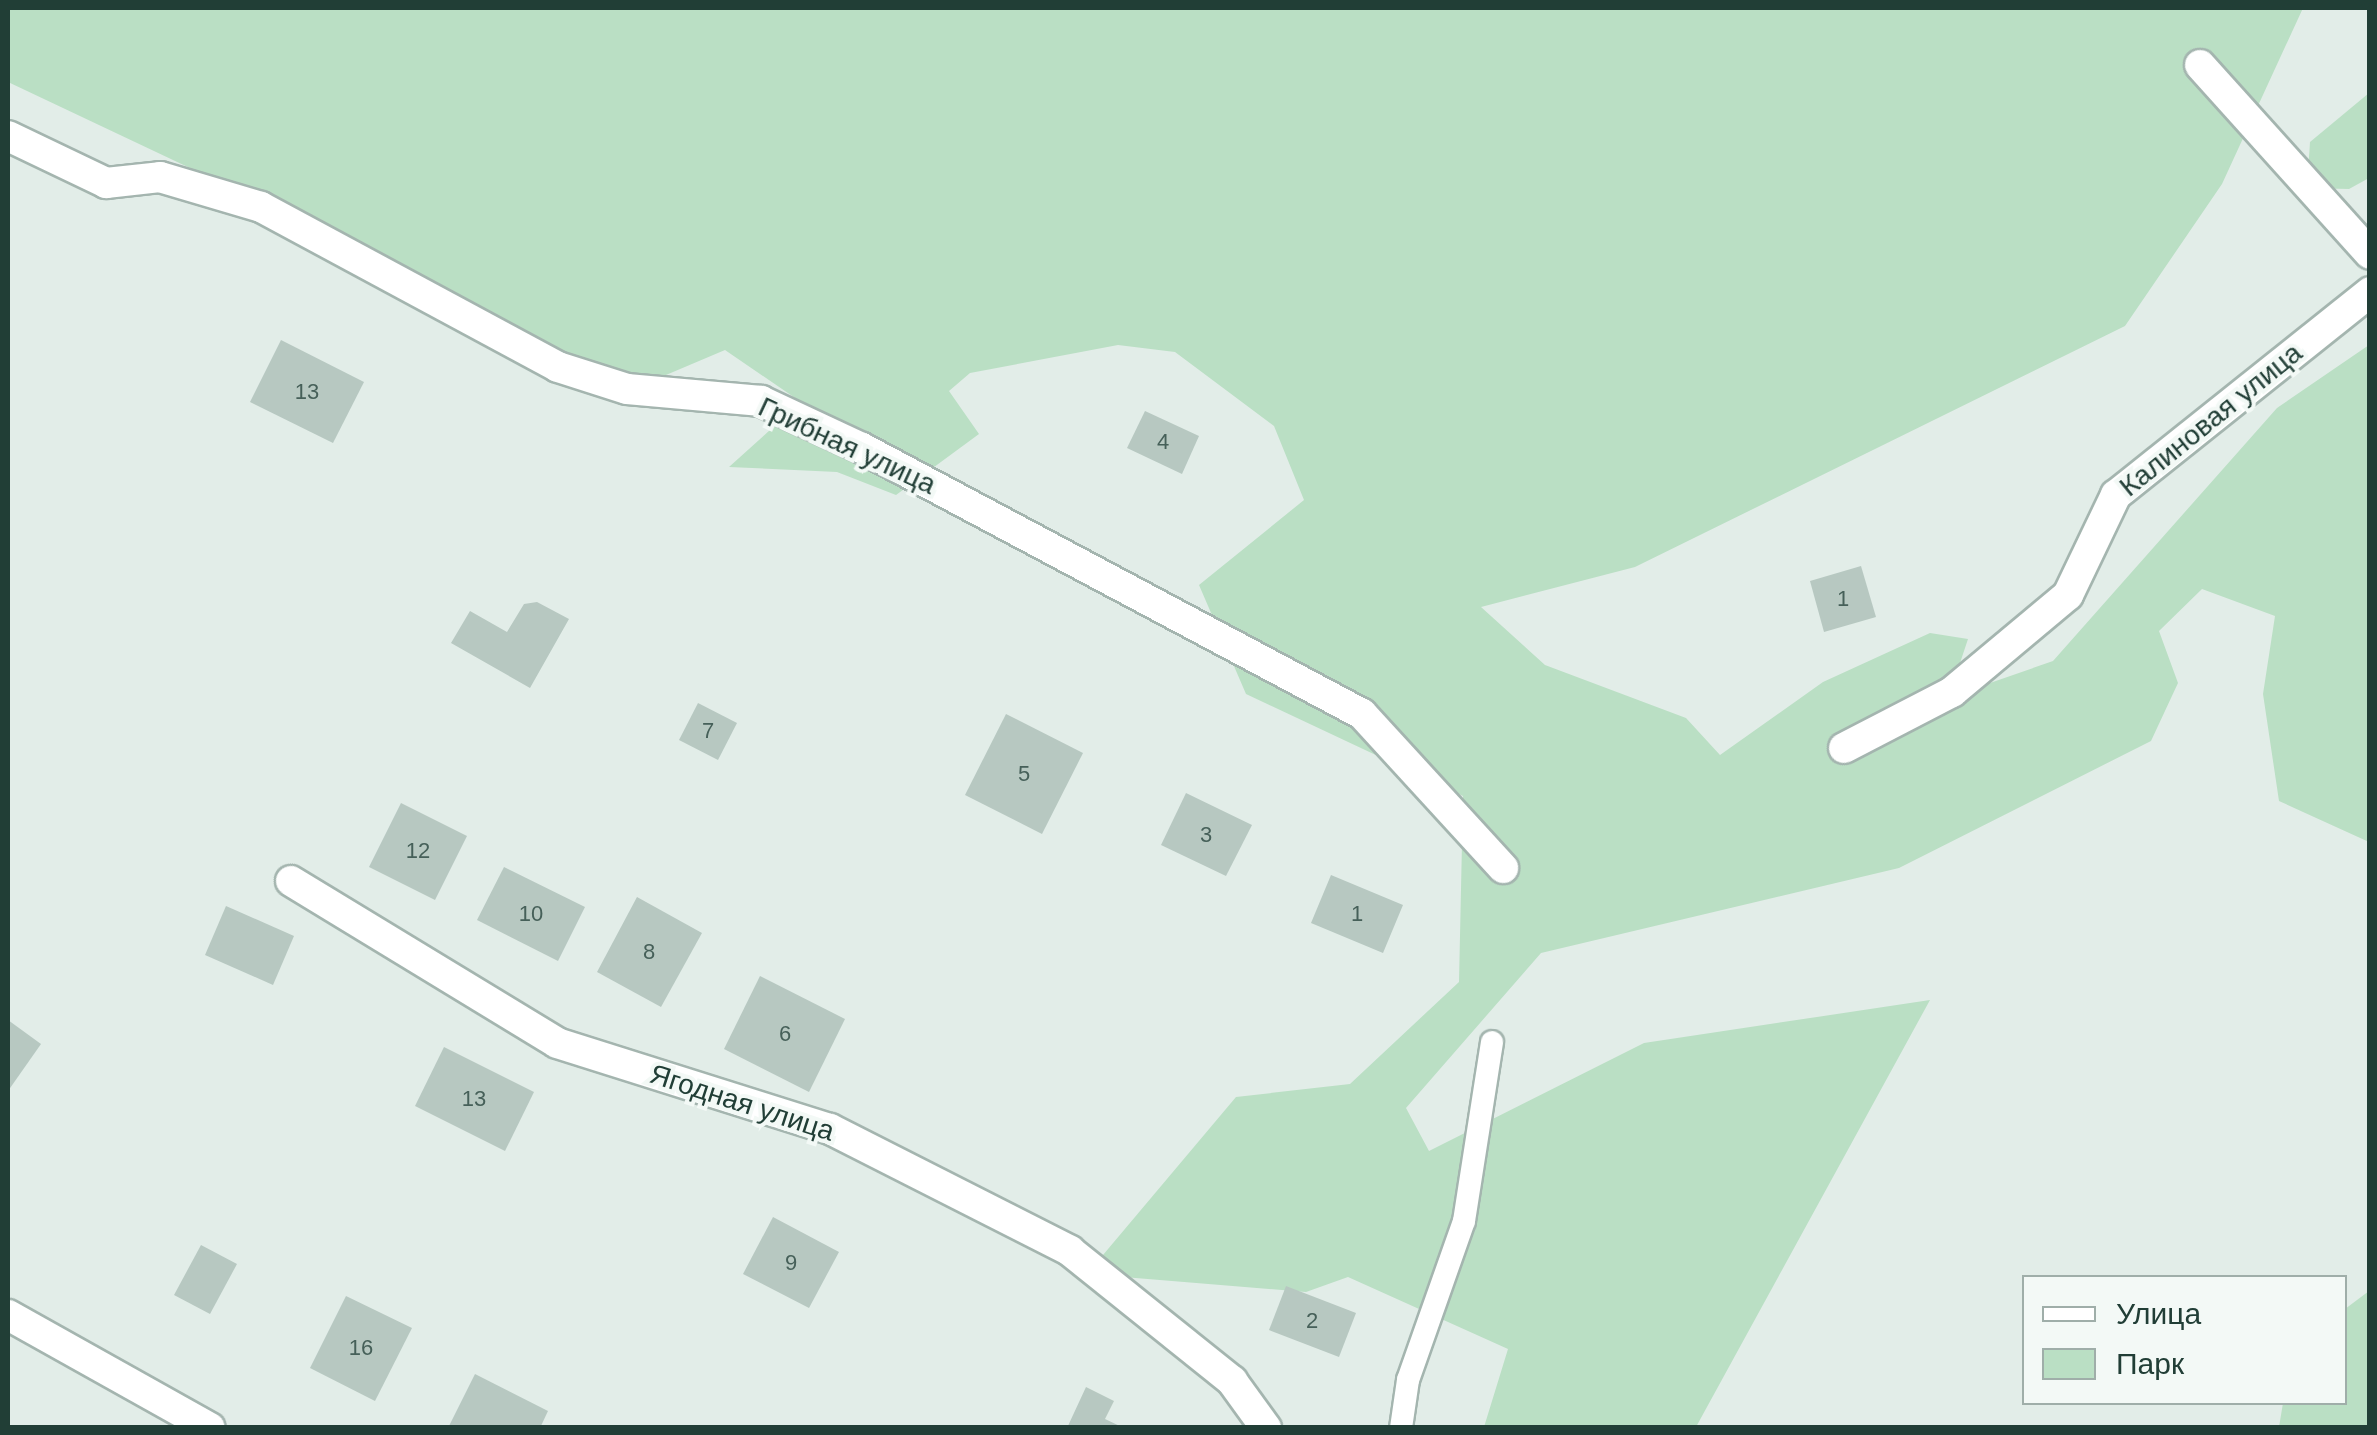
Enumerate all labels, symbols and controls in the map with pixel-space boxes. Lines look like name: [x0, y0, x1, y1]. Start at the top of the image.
street label: Калиновая улица: [2113, 336, 2309, 504]
house number: 13: [295, 379, 319, 405]
street label: Грибная улица: [753, 390, 941, 502]
house number: 4: [1157, 429, 1169, 455]
house number: 1: [1837, 586, 1849, 612]
house number: 7: [702, 718, 714, 744]
house number: 5: [1018, 761, 1030, 787]
house number: 3: [1200, 822, 1212, 848]
house number: 12: [406, 838, 430, 864]
house number: 10: [519, 901, 543, 927]
house number: 1: [1351, 901, 1363, 927]
house number: 8: [643, 939, 655, 965]
house number: 6: [779, 1021, 791, 1047]
street label: Ягодная улица: [645, 1057, 839, 1149]
house number: 13: [462, 1086, 486, 1112]
house number: 9: [785, 1250, 797, 1276]
legend: [2022, 1275, 2347, 1405]
text: Улица: [2116, 1297, 2201, 1330]
house number: 2: [1306, 1308, 1318, 1334]
house number: 16: [349, 1335, 373, 1361]
text: Парк: [2116, 1347, 2184, 1380]

